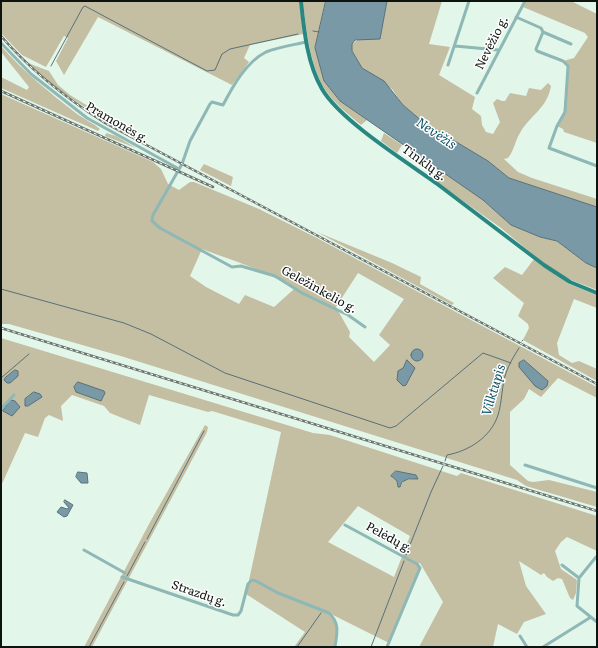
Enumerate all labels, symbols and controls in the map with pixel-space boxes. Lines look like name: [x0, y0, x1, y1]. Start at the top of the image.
street label: Nevėžio g.: [472, 14, 512, 72]
street label: Pramonės g.: [83, 99, 151, 147]
water label: Nevėžis: [413, 115, 459, 153]
street label: Tinklų g.: [399, 142, 449, 184]
street label: Geležinkelio g.: [279, 263, 359, 317]
water label: Vilktupis: [479, 362, 509, 418]
street label: Pelėdų g.: [363, 519, 415, 557]
street label: Strazdų g.: [170, 578, 228, 610]

